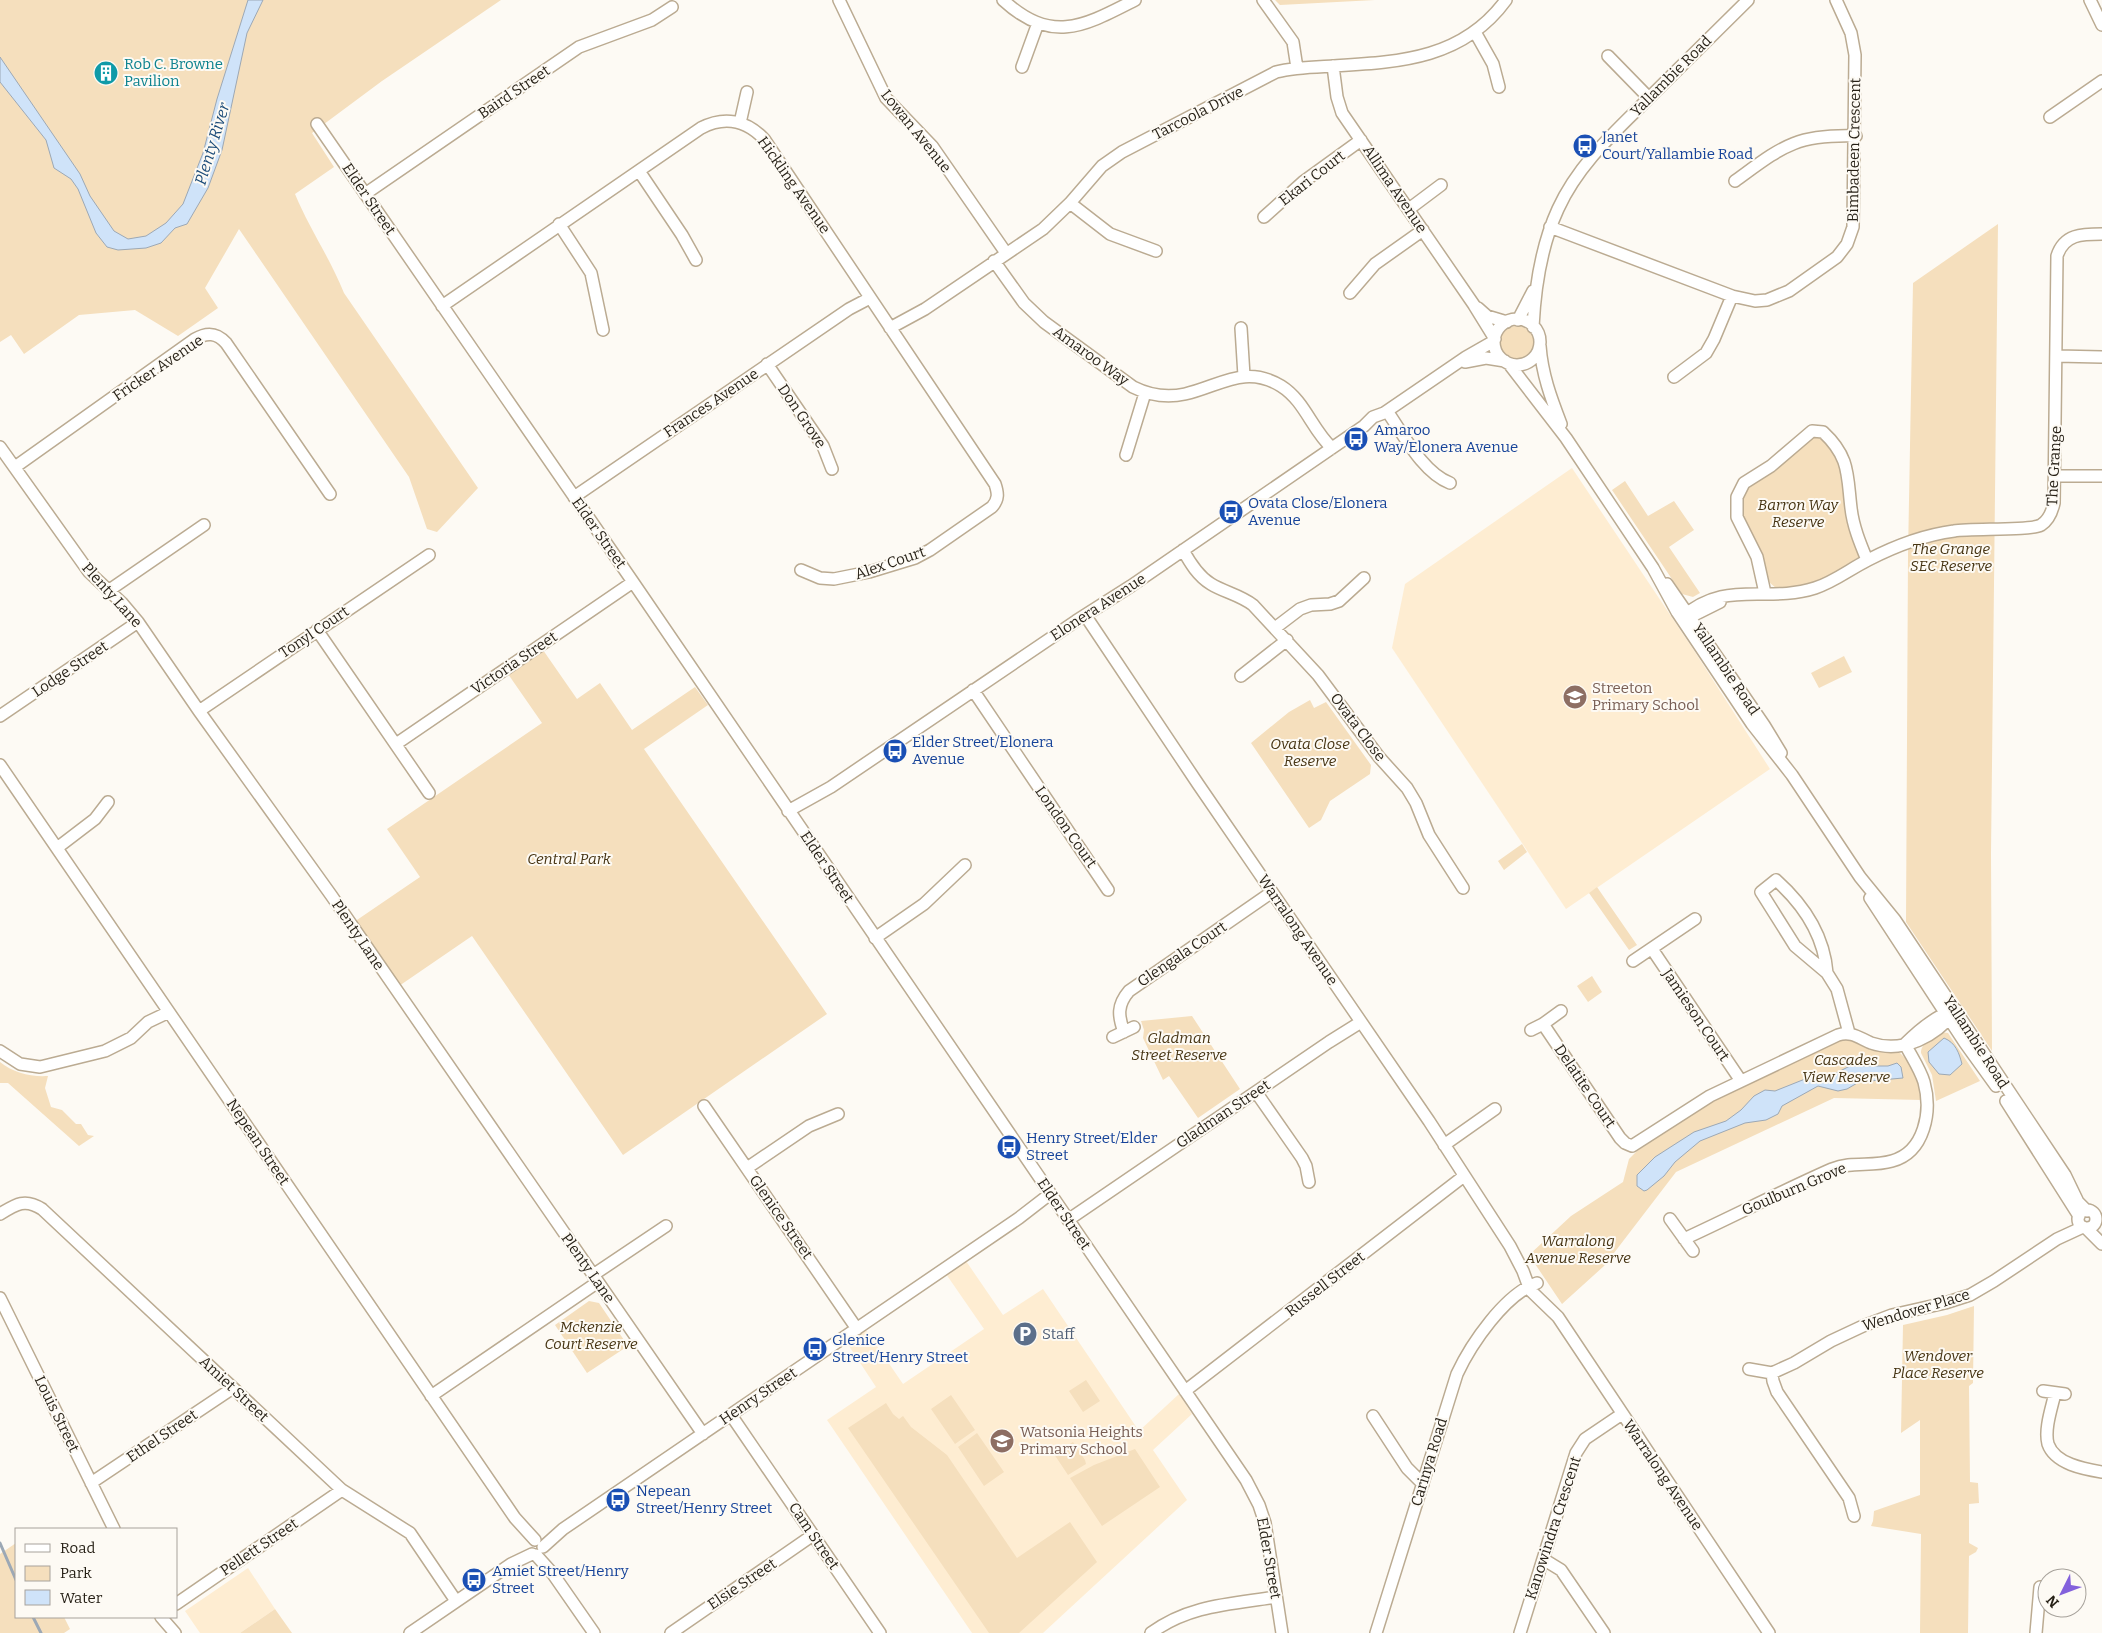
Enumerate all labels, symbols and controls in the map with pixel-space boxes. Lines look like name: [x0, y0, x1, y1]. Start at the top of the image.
street label: Yallambie Road: [1627, 32, 1715, 120]
place label: Rob C. Browne Pavilion: [124, 55, 223, 90]
building icon: Rob C. Browne Pavilion: [93, 60, 119, 86]
street label: Baird Street: [475, 61, 554, 123]
street label: Bimbadeen Crescent: [1844, 77, 1864, 222]
street label: Tarcoola Drive: [1150, 82, 1246, 144]
street label: Lowan Avenue: [877, 86, 955, 176]
water label: Plenty River: [191, 99, 234, 187]
place label: Janet Court/Yallambie Road: [1601, 128, 1753, 163]
street label: Hickling Avenue: [754, 133, 834, 237]
bus stop icon: Janet Court/Yallambie Road: [1572, 133, 1598, 159]
street label: Allima Avenue: [1359, 142, 1431, 236]
street label: Ekari Court: [1275, 146, 1349, 209]
street label: Elder Street: [338, 160, 400, 239]
street label: Amaroo Way: [1050, 323, 1132, 390]
street label: Fricker Avenue: [109, 331, 207, 405]
street label: Frances Avenue: [660, 365, 762, 441]
street label: Don Grove: [774, 381, 830, 451]
place label: Amaroo Way/Elonera Avenue: [1374, 421, 1518, 456]
street label: The Grange: [2043, 425, 2065, 507]
bus stop icon: Amaroo Way/Elonera Avenue: [1343, 426, 1369, 452]
street label: Elder Street: [568, 494, 630, 573]
place label: Ovata Close/Elonera Avenue: [1248, 494, 1388, 529]
park label: Barron Way Reserve: [1758, 496, 1840, 531]
bus stop icon: Ovata Close/Elonera Avenue: [1218, 499, 1244, 525]
park label: The Grange SEC Reserve: [1910, 540, 1993, 575]
street label: Alex Court: [853, 542, 928, 583]
street label: Plenty Lane: [78, 559, 146, 631]
street label: Elonera Avenue: [1047, 569, 1149, 645]
street label: Tonyl Court: [276, 602, 353, 662]
street label: Yallambie Road: [1689, 620, 1763, 718]
street label: Victoria Street: [468, 627, 561, 698]
street label: Lodge Street: [29, 637, 112, 701]
place label: Streeton Primary School: [1592, 679, 1699, 714]
school or university icon: Streeton Primary School: [1562, 684, 1588, 710]
street label: Ovata Close: [1327, 689, 1389, 765]
place label: Elder Street/Elonera Avenue: [912, 733, 1053, 768]
park label: Ovata Close Reserve: [1270, 735, 1350, 770]
bus stop icon: Elder Street/Elonera Avenue: [882, 738, 908, 764]
street label: London Court: [1031, 783, 1101, 872]
street label: Elder Street: [796, 828, 858, 907]
park label: Central Park: [527, 850, 612, 868]
street label: Warralong Avenue: [1254, 871, 1342, 989]
street label: Plenty Lane: [328, 896, 388, 974]
street label: Glengala Court: [1134, 917, 1231, 991]
street label: Jamieson Court: [1658, 965, 1734, 1065]
street label: Yallambie Road: [1939, 992, 2013, 1092]
park label: Gladman Street Reserve: [1131, 1029, 1227, 1064]
street label: Delatite Court: [1550, 1041, 1620, 1132]
park label: Cascades View Reserve: [1802, 1051, 1891, 1086]
street label: Gladman Street: [1173, 1076, 1274, 1152]
street label: Nepean Street: [223, 1096, 294, 1189]
place label: Henry Street/Elder Street: [1026, 1129, 1158, 1164]
bus stop icon: Henry Street/Elder Street: [996, 1134, 1022, 1160]
street label: Goulburn Grove: [1739, 1159, 1849, 1219]
street label: Glenice Street: [745, 1172, 817, 1263]
street label: Elder Street: [1033, 1175, 1095, 1254]
street label: Plenty Lane: [557, 1230, 619, 1306]
park label: Warralong Avenue Reserve: [1524, 1232, 1631, 1267]
street label: Russell Street: [1282, 1247, 1369, 1320]
street label: Wendover Place: [1860, 1285, 1972, 1335]
park label: Mckenzie Court Reserve: [544, 1318, 638, 1353]
parking icon: Staff: [1012, 1321, 1038, 1347]
place label: Staff: [1042, 1325, 1076, 1343]
place label: Glenice Street/Henry Street: [832, 1331, 969, 1366]
bus stop icon: Glenice Street/Henry Street: [802, 1336, 828, 1362]
park label: Wendover Place Reserve: [1892, 1347, 1984, 1382]
street label: Amiet Street: [196, 1352, 273, 1426]
street label: Henry Street: [716, 1363, 801, 1428]
street label: Louis Street: [31, 1373, 84, 1456]
street label: Ethel Street: [123, 1405, 201, 1466]
street label: Carinya Road: [1407, 1415, 1451, 1508]
street label: Warralong Avenue: [1619, 1416, 1707, 1534]
place label: Watsonia Heights Primary School: [1020, 1423, 1143, 1458]
school or university icon: Watsonia Heights Primary School: [989, 1428, 1015, 1454]
street label: Kanowindra Crescent: [1521, 1454, 1585, 1602]
place label: Nepean Street/Henry Street: [636, 1482, 773, 1517]
bus stop icon: Nepean Street/Henry Street: [605, 1487, 631, 1513]
street label: Cam Street: [785, 1499, 843, 1574]
street label: Pellett Street: [217, 1514, 302, 1580]
street label: Elder Street: [1253, 1516, 1285, 1601]
legend: [15, 1528, 178, 1618]
text: Road: [60, 1539, 95, 1557]
street label: Elsie Street: [704, 1554, 780, 1614]
place label: Amiet Street/Henry Street: [492, 1562, 629, 1597]
text: Park: [60, 1564, 92, 1582]
bus stop icon: Amiet Street/Henry Street: [461, 1567, 487, 1593]
north arrow: [2037, 1568, 2087, 1618]
text: Water: [60, 1589, 103, 1607]
text: N: [2043, 1592, 2063, 1611]

